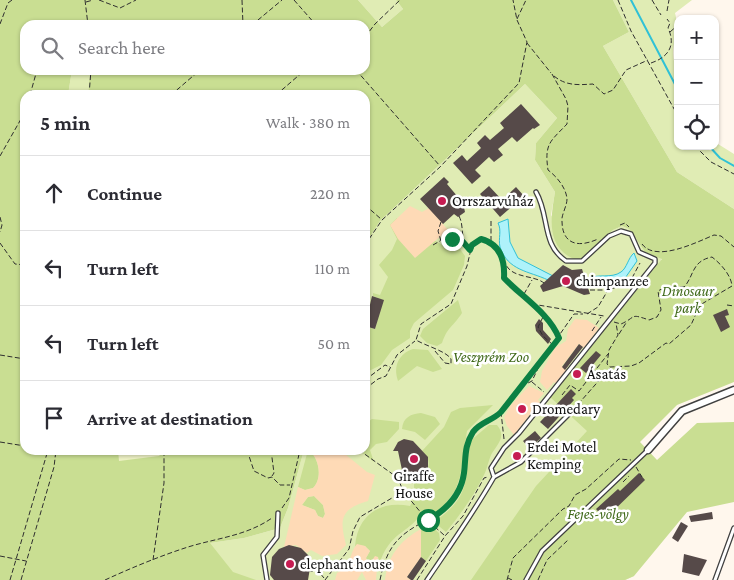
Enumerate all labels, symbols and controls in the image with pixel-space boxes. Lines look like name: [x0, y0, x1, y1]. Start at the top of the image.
map controls: [674, 15, 719, 150]
button: +: [674, 15, 719, 60]
search box: [20, 20, 370, 75]
icon: search: [38, 34, 66, 62]
text: Search here: [78, 37, 165, 58]
button: −: [674, 60, 719, 105]
button: locate: [674, 105, 719, 150]
text: 5 min: [40, 111, 90, 135]
text: Walk · 380 m: [266, 114, 350, 131]
icon: ahead: [40, 179, 68, 207]
text: Continue: [87, 183, 162, 204]
text: 220 m: [310, 185, 350, 202]
place label: Orrszarvúház: [452, 193, 533, 209]
marker: Orrszarvúház: [436, 195, 448, 207]
route end: [441, 228, 464, 251]
icon: left: [40, 254, 68, 282]
text: Turn left: [87, 258, 159, 279]
text: 110 m: [314, 260, 350, 277]
place label: chimpanzee: [576, 273, 649, 290]
marker: chimpanzee: [560, 275, 572, 287]
park label: Dinosaur park: [662, 283, 715, 317]
icon: left: [40, 329, 68, 357]
text: Turn left: [87, 333, 159, 354]
text: 50 m: [318, 335, 350, 352]
park label: Veszprém Zoo: [453, 349, 529, 366]
place label: Ásatás: [587, 366, 626, 382]
marker: Ásatás: [571, 368, 583, 380]
place label: Dromedary: [532, 401, 600, 418]
marker: Dromedary: [516, 403, 528, 415]
icon: arrive: [40, 404, 68, 432]
text: Arrive at destination: [87, 408, 253, 429]
place label: Erdei Motel Kemping: [527, 439, 597, 473]
marker: Erdei Motel Kemping: [511, 450, 523, 462]
marker: Giraffe House: [408, 453, 420, 465]
place label: Giraffe House: [394, 468, 435, 501]
park label: Fejes-völgy: [567, 506, 629, 523]
route start: [417, 509, 440, 532]
place label: elephant house: [300, 556, 392, 573]
marker: elephant house: [284, 558, 296, 570]

